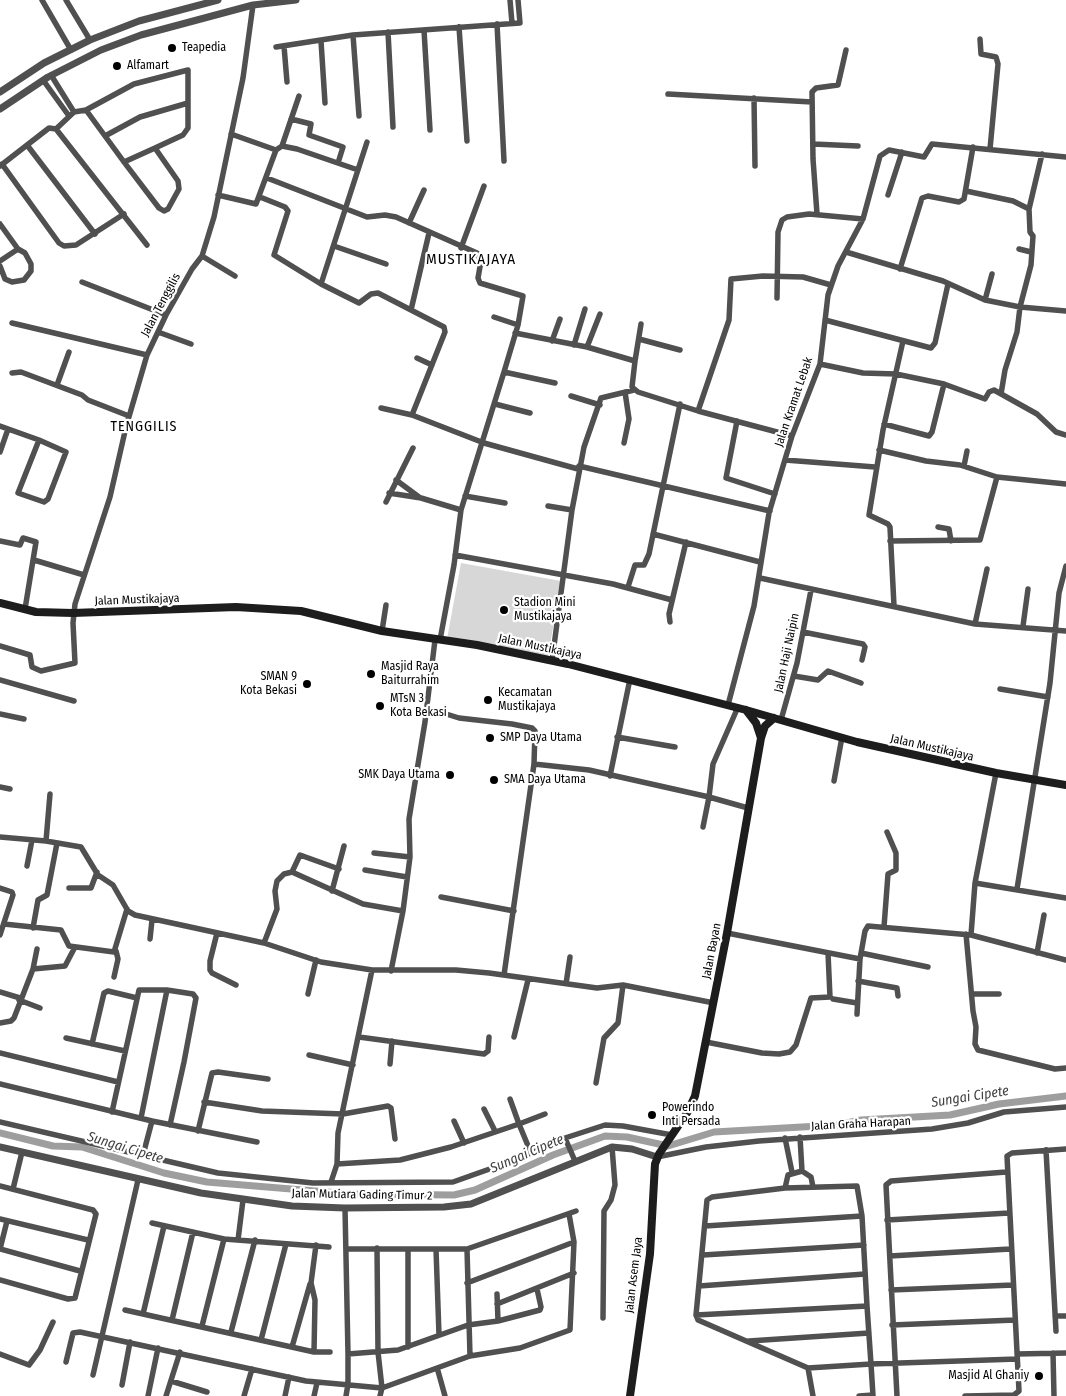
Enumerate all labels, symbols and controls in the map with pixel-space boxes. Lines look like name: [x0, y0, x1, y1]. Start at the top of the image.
place label: Teapedia: [182, 41, 226, 55]
marker: Teapedia: [166, 42, 178, 54]
place label: Alfamart: [127, 59, 169, 73]
marker: Alfamart: [111, 60, 123, 72]
district label: MUSTIKAJAYA: [425, 251, 517, 269]
street label: Jalan Tenggilis: [138, 271, 184, 339]
street label: Jalan Kramat Lebak: [772, 355, 816, 449]
district label: TENGGILIS: [109, 419, 179, 435]
street label: Jalan Mustikajaya: [94, 591, 180, 609]
place label: Stadion Mini Mustikajaya: [514, 596, 575, 624]
marker: Stadion Mini Mustikajaya: [498, 604, 510, 616]
street label: Jalan Haji Naipin: [772, 612, 802, 694]
street label: Jalan Mustikajaya: [497, 631, 583, 663]
place label: Masjid Raya Baiturrahim: [381, 660, 439, 688]
marker: Masjid Raya Baiturrahim: [365, 668, 377, 680]
place label: SMAN 9 Kota Bekasi: [240, 670, 297, 698]
marker: SMAN 9 Kota Bekasi: [301, 678, 313, 690]
place label: Kecamatan Mustikajaya: [498, 686, 556, 714]
place label: MTsN 3 Kota Bekasi: [390, 692, 447, 720]
marker: Kecamatan Mustikajaya: [482, 694, 494, 706]
marker: MTsN 3 Kota Bekasi: [374, 700, 386, 712]
place label: SMP Daya Utama: [500, 731, 582, 745]
street label: Jalan Mustikajaya: [889, 731, 975, 765]
marker: SMP Daya Utama: [484, 732, 496, 744]
place label: SMK Daya Utama: [358, 768, 440, 782]
marker: SMK Daya Utama: [444, 769, 456, 781]
place label: SMA Daya Utama: [504, 773, 586, 787]
marker: SMA Daya Utama: [488, 774, 500, 786]
street label: Jalan Bayan: [700, 922, 724, 980]
water label: Sungai Cipete: [930, 1083, 1010, 1111]
place label: Powerindo Inti Persada: [662, 1101, 720, 1129]
marker: Powerindo Inti Persada: [646, 1109, 658, 1121]
street label: Jalan Graha Harapan: [811, 1114, 911, 1134]
water label: Sungai Cipete: [85, 1129, 165, 1167]
water label: Sungai Cipete: [488, 1131, 566, 1177]
street label: Jalan Mutiara Gading Timur 2: [292, 1187, 432, 1203]
street label: Jalan Asem Jaya: [622, 1236, 646, 1314]
place label: Masjid Al Ghaniy: [948, 1369, 1029, 1383]
marker: Masjid Al Ghaniy: [1033, 1370, 1045, 1382]

